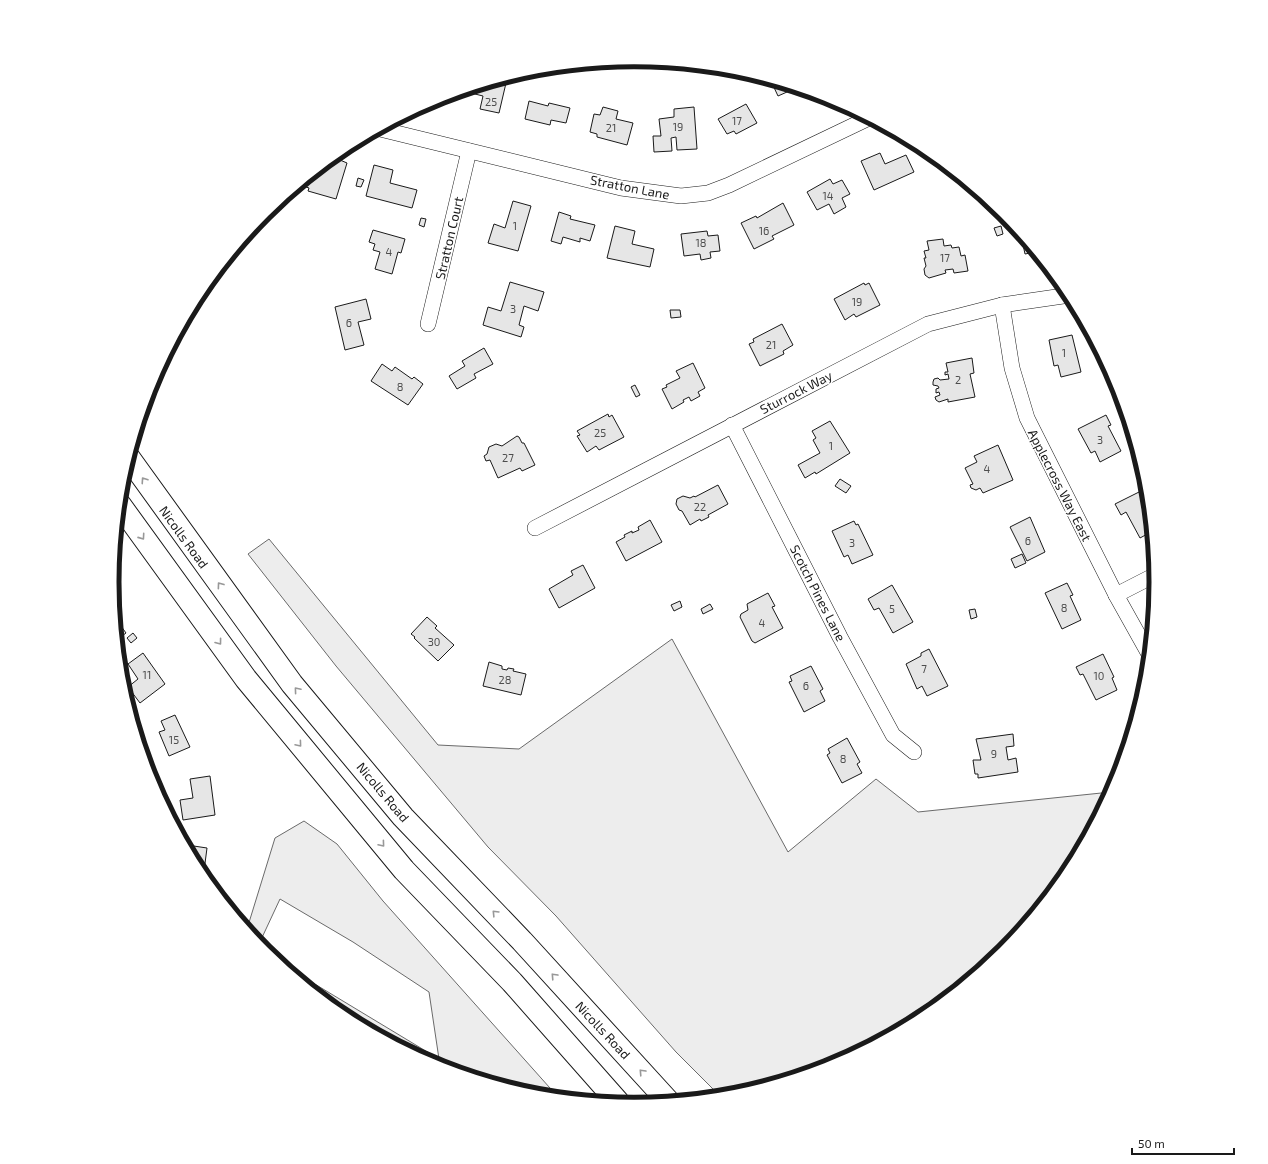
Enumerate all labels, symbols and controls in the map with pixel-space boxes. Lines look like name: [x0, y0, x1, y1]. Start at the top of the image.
house number: 25: [485, 95, 497, 108]
house number: 17: [732, 114, 742, 127]
house number: 19: [673, 120, 683, 133]
house number: 21: [606, 121, 616, 134]
street label: Stratton Lane: [589, 171, 671, 203]
house number: 14: [822, 189, 834, 202]
street label: Stratton Court: [432, 195, 466, 281]
house number: 1: [513, 219, 517, 232]
house number: 16: [759, 224, 769, 237]
house number: 18: [695, 236, 707, 249]
house number: 4: [386, 245, 393, 258]
house number: 17: [940, 251, 950, 264]
house number: 19: [852, 295, 862, 308]
house number: 3: [510, 302, 516, 315]
house number: 6: [346, 316, 352, 329]
house number: 21: [766, 338, 776, 351]
house number: 1: [1062, 346, 1066, 359]
street label: Sturrock Way: [757, 367, 835, 417]
house number: 2: [955, 373, 961, 386]
house number: 8: [397, 380, 403, 393]
house number: 25: [594, 426, 606, 439]
street label: Applecross Way East: [1025, 426, 1095, 544]
house number: 3: [1097, 433, 1103, 446]
house number: 1: [829, 439, 833, 452]
house number: 27: [502, 451, 514, 464]
house number: 4: [984, 462, 991, 475]
one-way arrow: [141, 477, 149, 484]
house number: 22: [694, 500, 706, 513]
street label: Nicolls Road: [156, 503, 212, 571]
one-way arrow: [137, 533, 144, 540]
house number: 6: [1025, 534, 1031, 547]
house number: 3: [849, 536, 855, 549]
street label: Scotch Pines Lane: [787, 542, 849, 644]
one-way arrow: [218, 583, 225, 590]
house number: 8: [1061, 601, 1067, 614]
house number: 5: [889, 602, 895, 615]
house number: 4: [759, 616, 766, 629]
house number: 30: [428, 635, 440, 648]
one-way arrow: [214, 638, 222, 645]
house number: 7: [921, 662, 927, 675]
house number: 11: [143, 668, 151, 681]
house number: 10: [1093, 669, 1105, 682]
house number: 28: [499, 673, 511, 686]
house number: 6: [803, 679, 809, 692]
one-way arrow: [294, 687, 301, 695]
house number: 15: [169, 733, 179, 746]
one-way arrow: [295, 740, 302, 747]
house number: 9: [991, 747, 997, 760]
house number: 8: [840, 752, 846, 765]
street label: Nicolls Road: [353, 759, 413, 825]
one-way arrow: [378, 840, 385, 847]
one-way arrow: [492, 910, 499, 918]
one-way arrow: [551, 973, 559, 981]
street label: Nicolls Road: [572, 998, 634, 1062]
one-way arrow: [639, 1069, 647, 1077]
scale bar: [1132, 1130, 1234, 1156]
text: 50 m: [1138, 1136, 1165, 1150]

